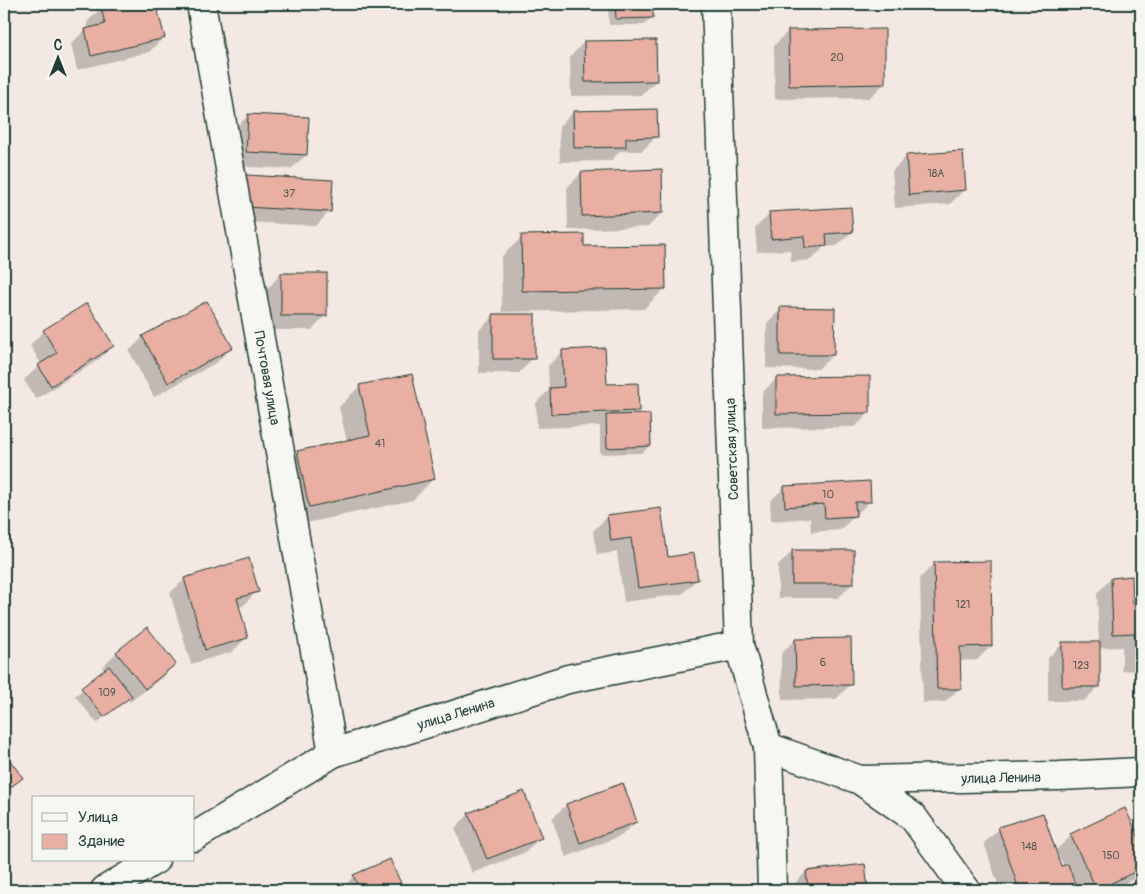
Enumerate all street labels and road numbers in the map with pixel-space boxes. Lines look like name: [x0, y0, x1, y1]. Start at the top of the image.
street label: Почтовая улица: [250, 330, 284, 426]
street label: Советская улица: [722, 398, 742, 500]
street label: улица Ленина: [414, 694, 497, 734]
street label: улица Ленина: [960, 769, 1041, 787]

